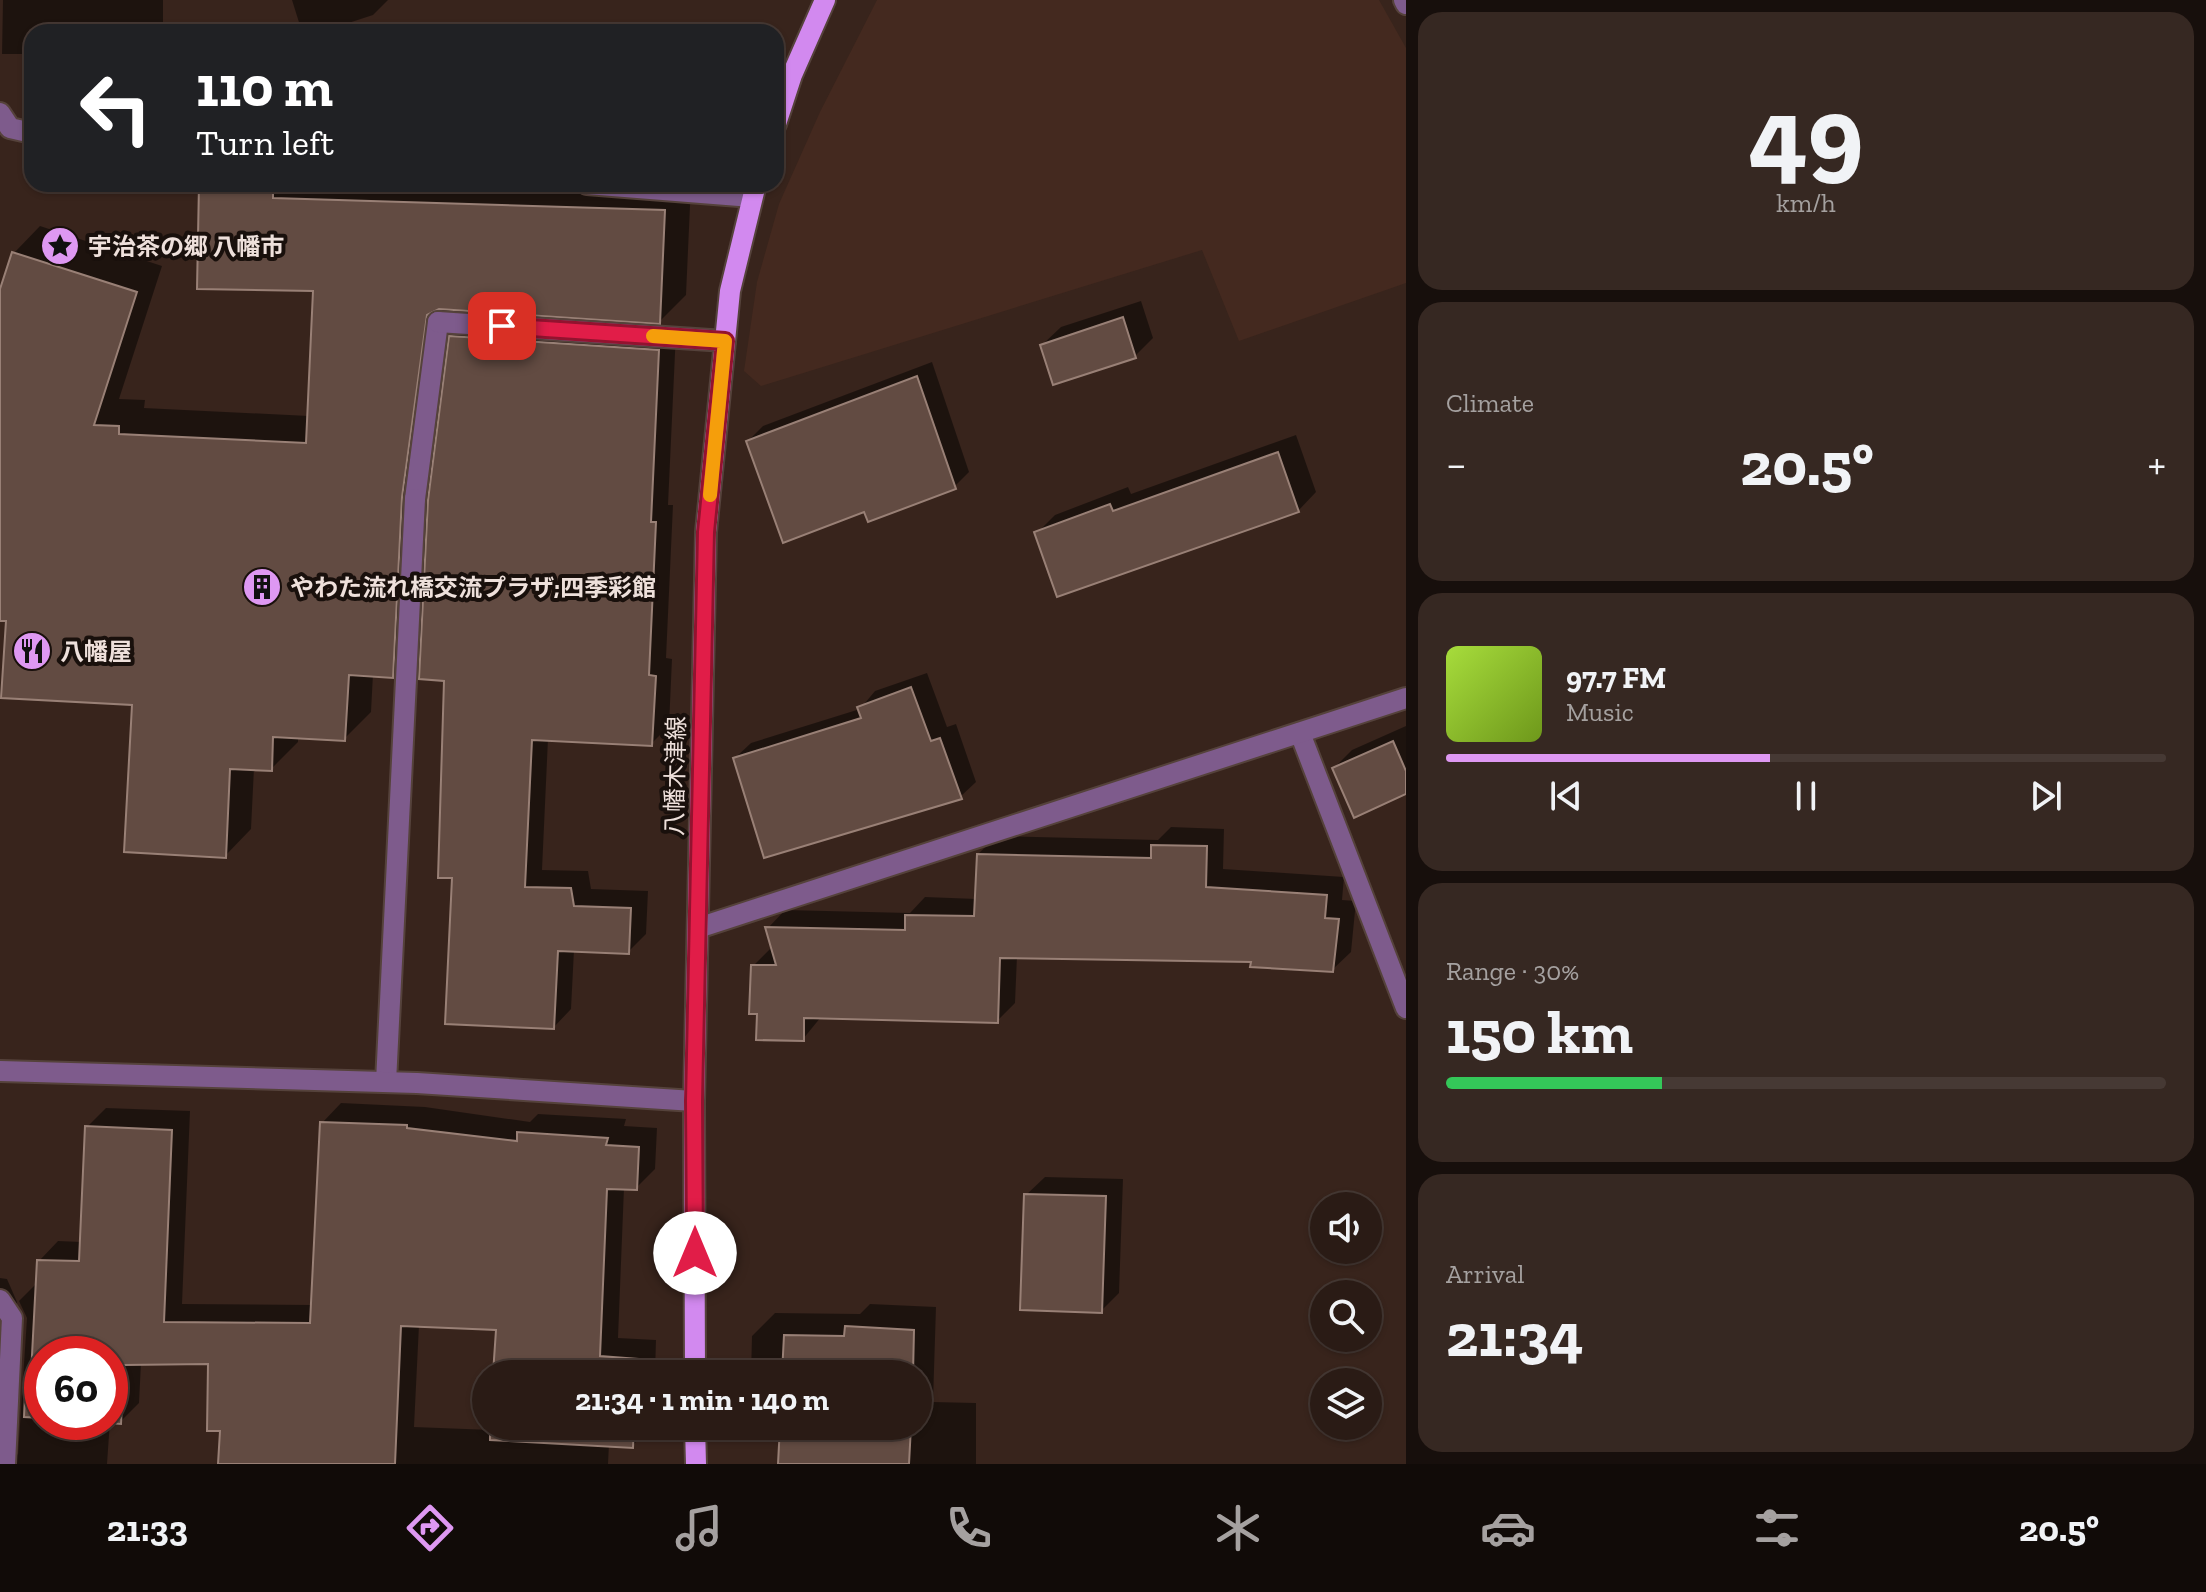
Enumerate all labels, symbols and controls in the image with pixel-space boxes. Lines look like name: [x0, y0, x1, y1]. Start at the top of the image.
text: 110 m: [196, 53, 333, 120]
icon: left: [64, 56, 168, 160]
text: 49: [1749, 72, 1863, 197]
text: Turn left: [196, 121, 334, 164]
text: km/h: [1776, 187, 1836, 219]
place icon: 宇治茶の郷 八幡市: [39, 225, 81, 267]
place label: 宇治茶の郷 八幡市: [88, 232, 285, 261]
pin: [468, 292, 536, 360]
icon: arrive: [480, 304, 524, 348]
text: Climate: [1446, 387, 1534, 419]
text: 20.5°: [1740, 428, 1874, 500]
text: −: [1446, 437, 1467, 490]
text: +: [2147, 437, 2166, 490]
building icon: やわた流れ橋交流プラザ;四季彩館: [241, 566, 283, 608]
place label: やわた流れ橋交流プラザ;四季彩館: [290, 573, 656, 602]
restaurant icon: 八幡屋: [11, 630, 53, 672]
place label: 八幡屋: [60, 637, 132, 666]
text: 97.7 FM: [1566, 660, 1666, 696]
text: Music: [1566, 696, 1634, 728]
street label: 八幡木津線: [659, 716, 691, 836]
icon: previous: [1544, 774, 1588, 818]
icon: pause: [1784, 774, 1828, 818]
icon: next: [2024, 774, 2068, 818]
text: Range · 30%: [1446, 955, 1579, 987]
text: 150 km: [1446, 996, 1633, 1068]
map controls: [1310, 1192, 1382, 1440]
button: sound: [1310, 1192, 1382, 1264]
position arrow: [653, 1211, 737, 1295]
text: Arrival: [1446, 1258, 1524, 1290]
button: search: [1310, 1280, 1382, 1352]
text: 21:34: [1446, 1299, 1584, 1371]
speed limit sign: 60: [24, 1336, 128, 1440]
button: layers: [1310, 1368, 1382, 1440]
text: 21:34 · 1 min · 140 m: [575, 1382, 829, 1418]
icon: directions: [402, 1500, 458, 1556]
icon: music: [671, 1500, 727, 1556]
icon: phone: [941, 1500, 997, 1556]
icon: climate: [1210, 1500, 1266, 1556]
icon: car: [1480, 1500, 1536, 1556]
icon: filters: [1749, 1500, 1805, 1556]
text: 21:33: [107, 1507, 188, 1550]
text: 20.5°: [2019, 1507, 2099, 1550]

